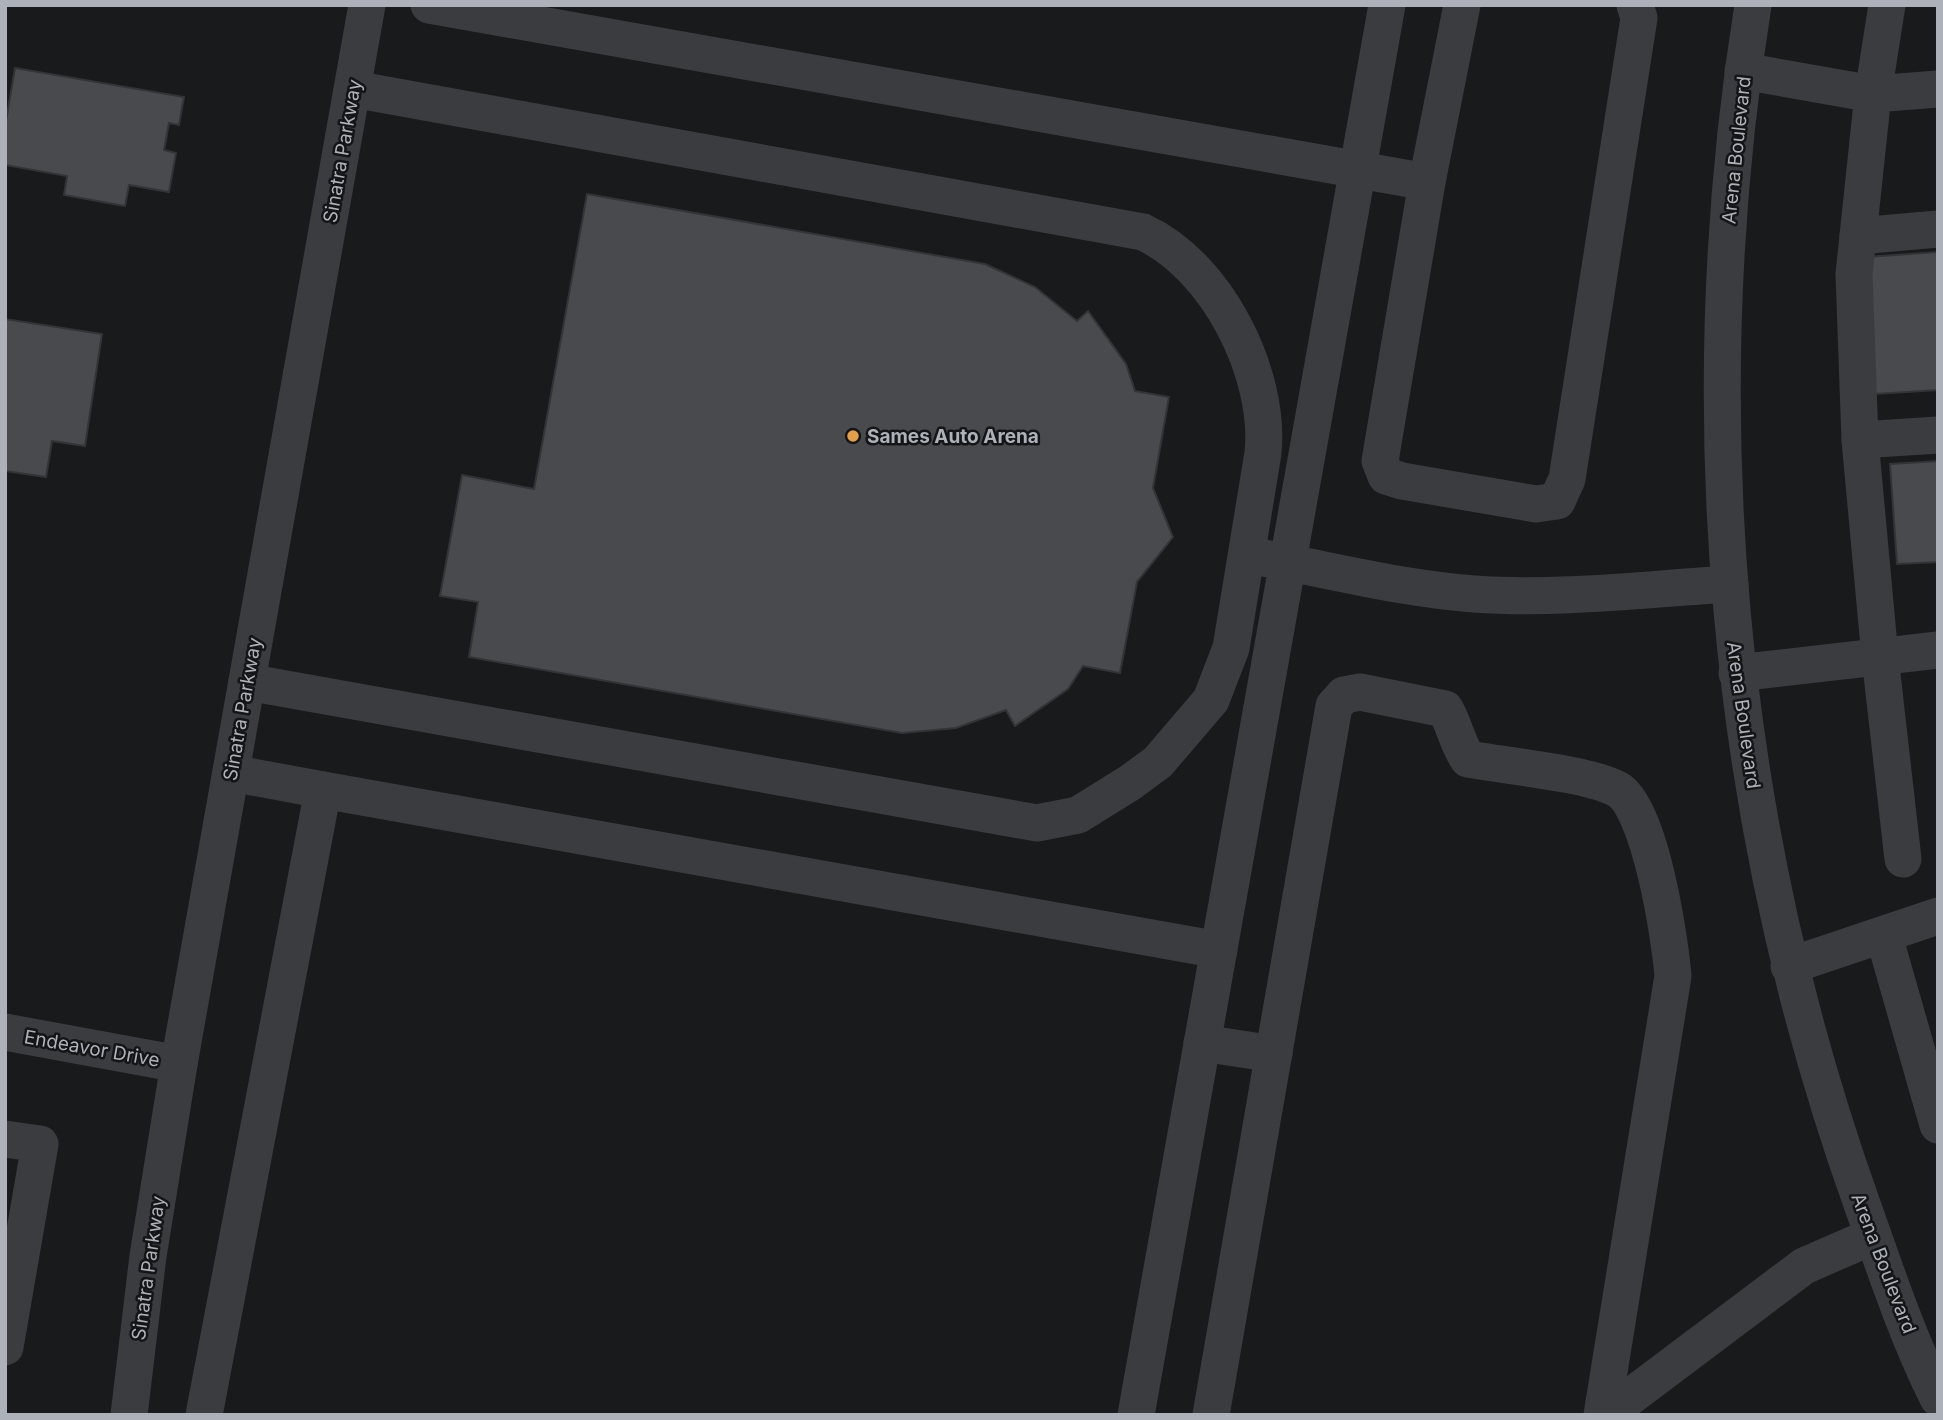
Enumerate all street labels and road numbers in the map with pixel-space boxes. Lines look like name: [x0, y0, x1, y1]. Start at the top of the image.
street label: Arena Boulevard: [1717, 75, 1756, 225]
street label: Sinatra Parkway: [319, 77, 366, 225]
street label: Sinatra Parkway: [219, 635, 266, 783]
street label: Arena Boulevard: [1722, 640, 1765, 790]
street label: Endeavor Drive: [22, 1025, 162, 1072]
street label: Arena Boulevard: [1846, 1190, 1921, 1337]
street label: Sinatra Parkway: [127, 1194, 170, 1342]

